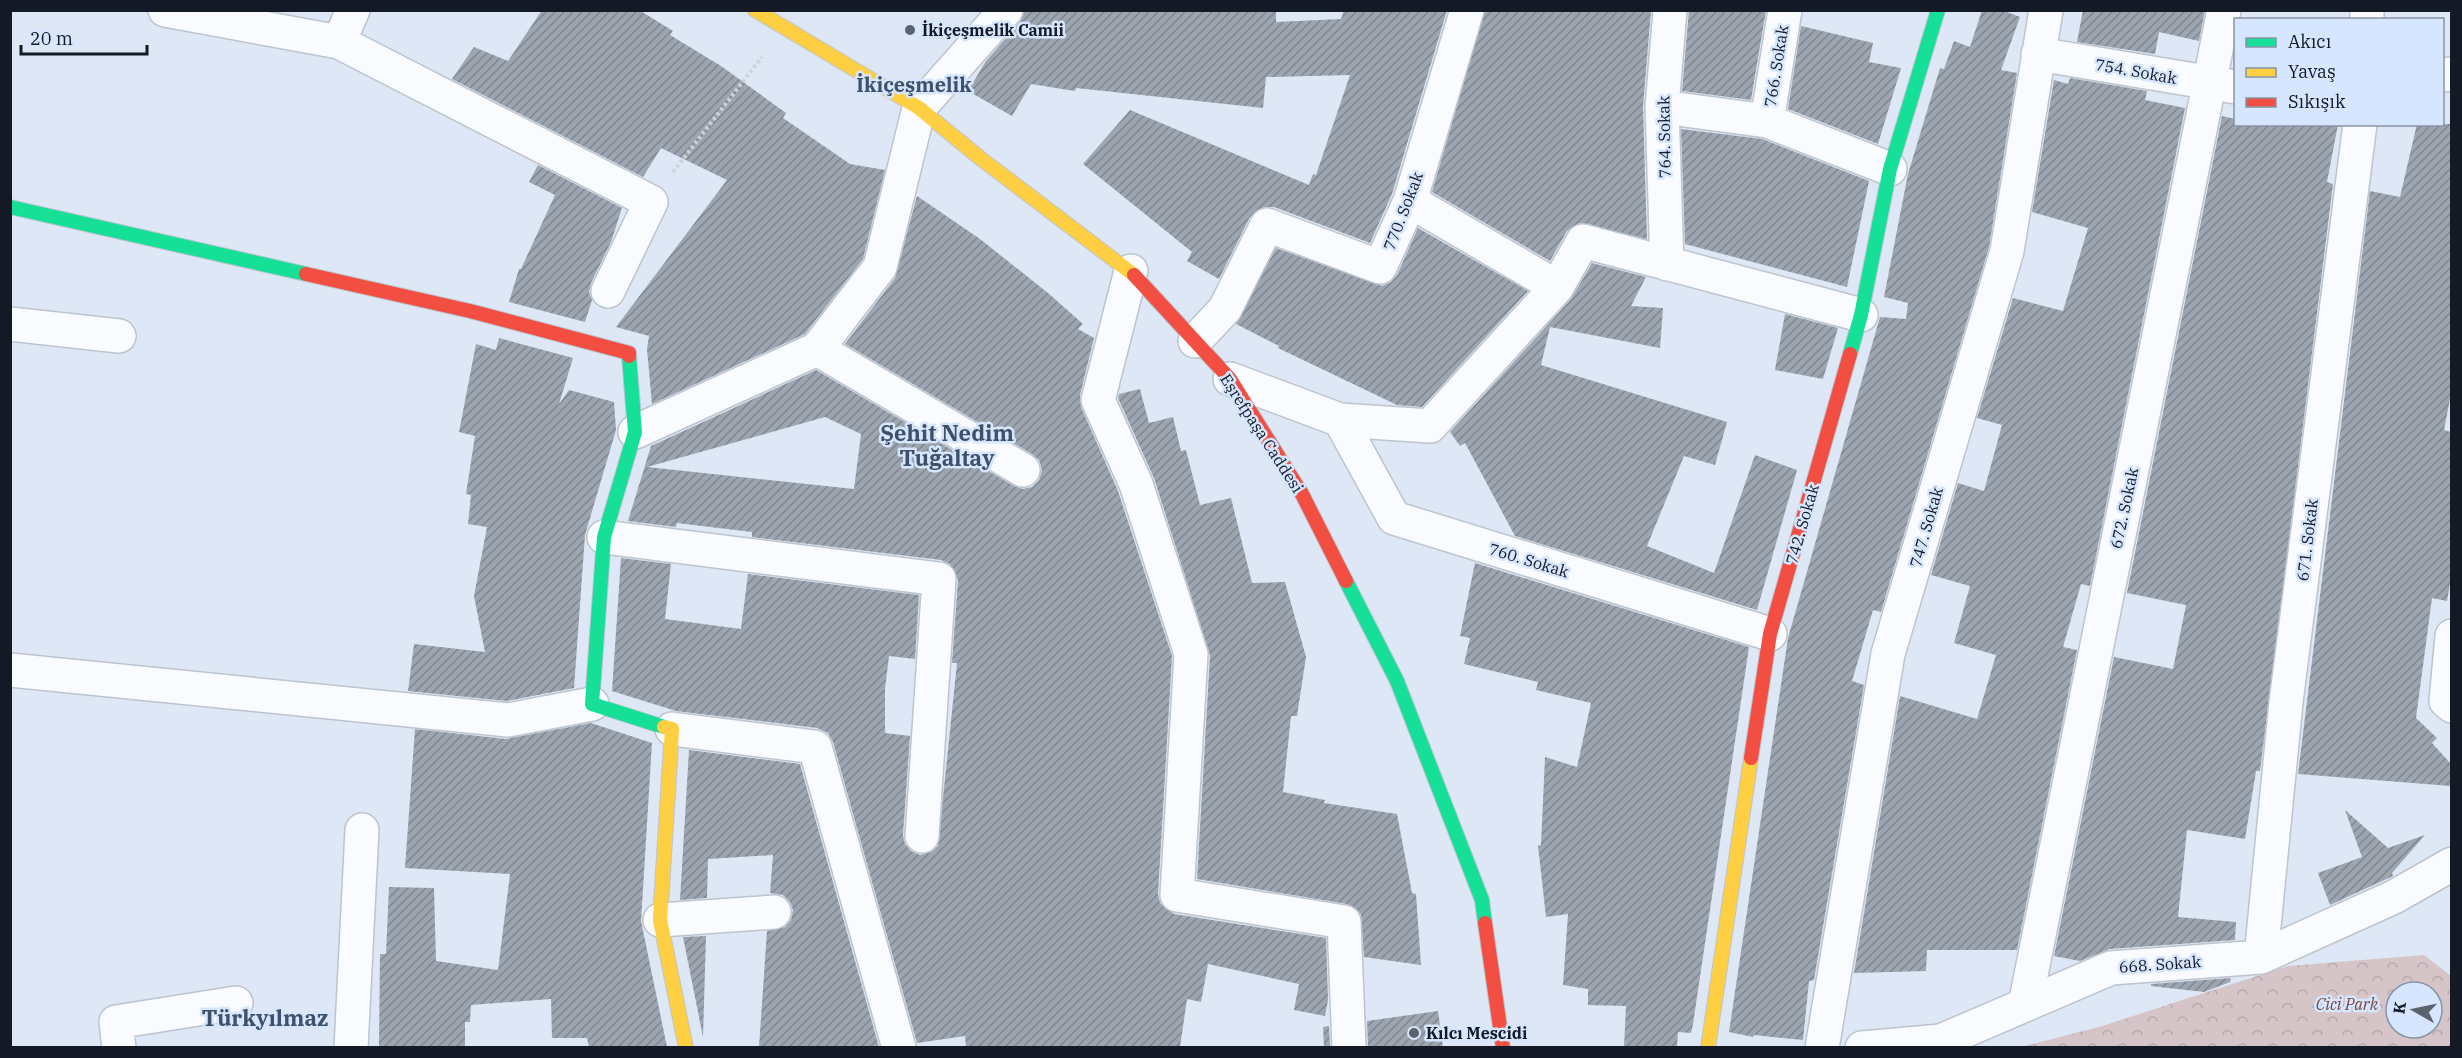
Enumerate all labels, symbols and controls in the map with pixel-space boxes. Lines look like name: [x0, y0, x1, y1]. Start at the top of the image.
scale bar: [21, 18, 147, 56]
legend: [2234, 18, 2444, 126]
place label: İkiçeşmelik Camii: [922, 20, 1064, 40]
marker: İkiçeşmelik Camii: [903, 23, 917, 37]
street label: 766. Sokak: [1760, 23, 1792, 108]
text: 20 m: [30, 27, 73, 50]
text: Akıcı: [2288, 30, 2332, 53]
street label: 754. Sokak: [2094, 54, 2179, 88]
text: Yavaş: [2288, 60, 2336, 83]
district label: İkiçeşmelik: [856, 71, 972, 98]
text: Sıkışık: [2288, 90, 2346, 113]
street label: 764. Sokak: [1653, 95, 1675, 178]
street label: 770. Sokak: [1379, 168, 1427, 253]
street label: Eşrefpaşa Caddesi: [1216, 370, 1308, 496]
district label: Şehit Nedim Tuğaltay: [880, 418, 1014, 472]
street label: 672. Sokak: [2106, 465, 2143, 551]
street label: 742. Sokak: [1781, 481, 1823, 566]
street label: 747. Sokak: [1905, 484, 1947, 569]
street label: 671. Sokak: [2292, 497, 2322, 582]
street label: 760. Sokak: [1487, 538, 1572, 582]
street label: 668. Sokak: [2118, 951, 2203, 977]
north arrow: [2384, 980, 2444, 1040]
park label: Cici Park: [2316, 994, 2379, 1014]
text: K: [2388, 999, 2410, 1015]
district label: Türkyılmaz: [202, 1003, 328, 1032]
place label: Kılcı Mescidi: [1426, 1023, 1527, 1043]
marker: Kılcı Mescidi: [1407, 1026, 1421, 1040]

